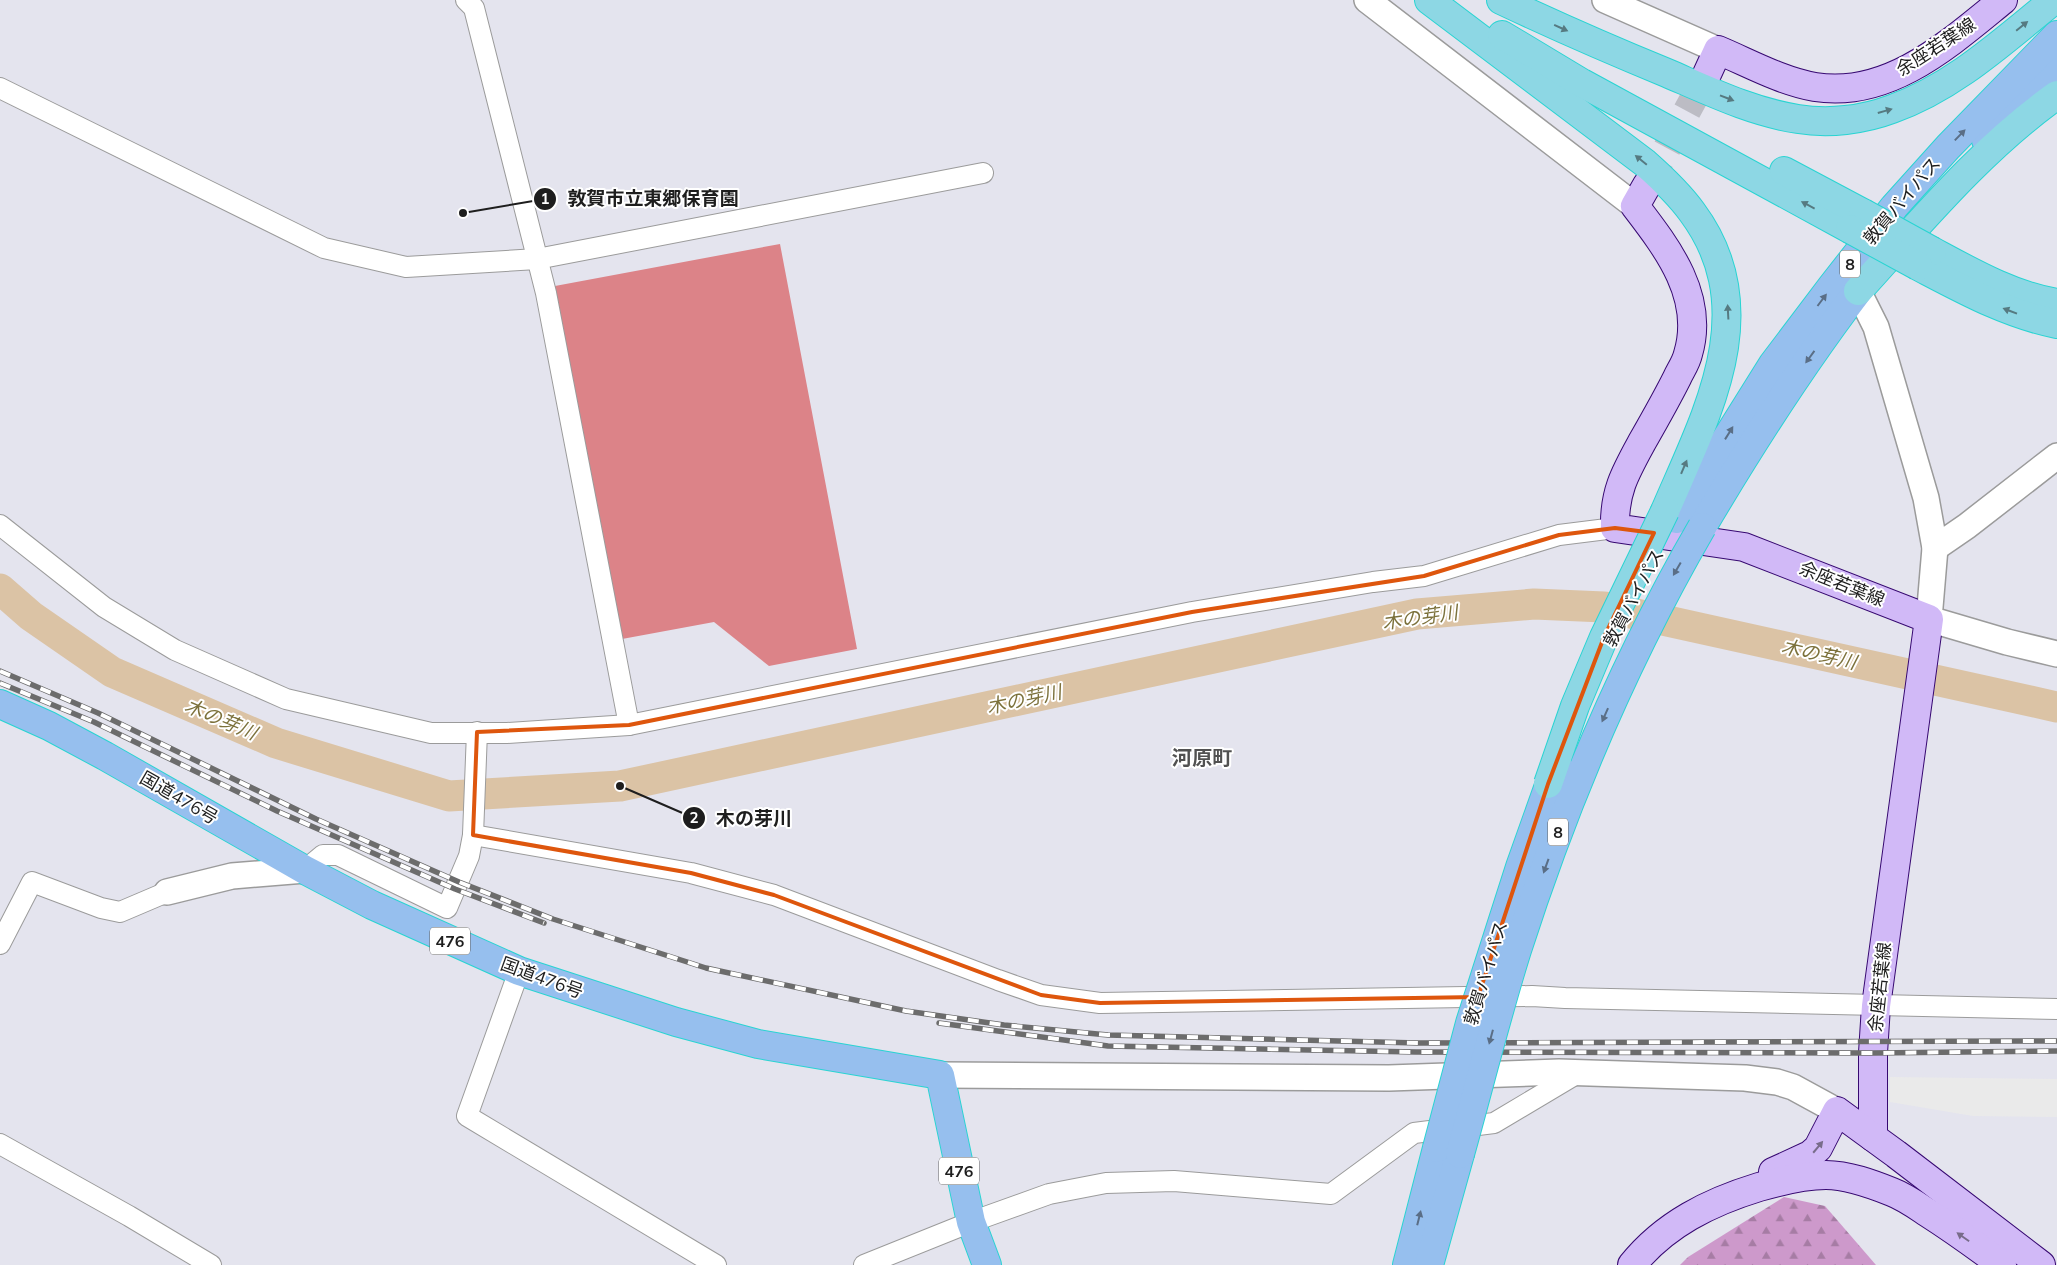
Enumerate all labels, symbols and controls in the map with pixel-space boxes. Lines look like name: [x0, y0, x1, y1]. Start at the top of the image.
street label: 余座若葉線: [1892, 12, 1980, 81]
one-way arrow: [2015, 20, 2028, 31]
one-way arrow: [1554, 24, 1568, 32]
one-way arrow: [1720, 94, 1735, 102]
one-way arrow: [1877, 107, 1892, 115]
one-way arrow: [1954, 129, 1966, 141]
street label: 敦賀バイパス: [1858, 152, 1945, 249]
one-way arrow: [1635, 155, 1648, 166]
callout: 敦賀市立東郷保育園: [532, 182, 748, 216]
text: 敦賀市立東郷保育園: [567, 186, 739, 210]
text: 1: [540, 189, 550, 208]
one-way arrow: [1801, 201, 1814, 210]
road number: 8: [1840, 250, 1860, 278]
one-way arrow: [1817, 293, 1827, 307]
one-way arrow: [1723, 303, 1731, 319]
one-way arrow: [2003, 306, 2018, 314]
one-way arrow: [1805, 350, 1815, 364]
one-way arrow: [1724, 426, 1734, 440]
one-way arrow: [1680, 460, 1688, 474]
street label: 敦賀バイパス: [1598, 545, 1669, 651]
street label: 余座若葉線: [1796, 556, 1888, 611]
one-way arrow: [1673, 563, 1682, 576]
water label: 木の芽川: [1381, 600, 1461, 634]
water label: 木の芽川: [1779, 634, 1861, 675]
water label: 木の芽川: [984, 679, 1066, 719]
water label: 木の芽川: [181, 693, 263, 746]
one-way arrow: [1601, 708, 1609, 722]
district label: 河原町: [1172, 745, 1232, 770]
street label: 国道476号: [136, 766, 222, 829]
callout: 木の芽川: [681, 801, 802, 835]
text: 木の芽川: [716, 806, 792, 830]
text: 2: [689, 808, 699, 827]
road number: 8: [1548, 819, 1568, 846]
one-way arrow: [1542, 859, 1550, 874]
street label: 敦賀バイパス: [1459, 918, 1512, 1028]
road number: 476: [430, 928, 470, 954]
street label: 余座若葉線: [1863, 941, 1896, 1033]
street label: 国道476号: [498, 952, 587, 1003]
one-way arrow: [1487, 1030, 1495, 1045]
one-way arrow: [1812, 1140, 1823, 1153]
road number: 476: [939, 1158, 979, 1184]
one-way arrow: [1415, 1210, 1423, 1225]
one-way arrow: [1956, 1232, 1969, 1242]

